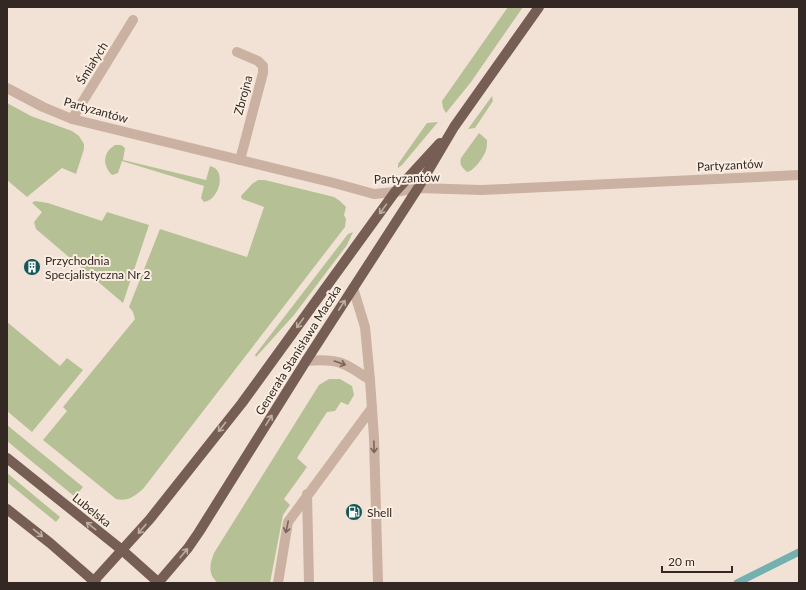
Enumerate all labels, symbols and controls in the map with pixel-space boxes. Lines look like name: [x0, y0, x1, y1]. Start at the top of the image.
street label: Śmiałych: [73, 39, 111, 87]
street label: Zbrojna: [231, 74, 255, 116]
street label: Partyzantów: [62, 94, 130, 126]
street label: Partyzantów: [697, 156, 764, 174]
street label: Partyzantów: [374, 169, 441, 187]
one-way arrow: [379, 203, 387, 214]
place label: Przychodnia Specjalistyczna Nr 2: [45, 253, 150, 282]
building icon: Przychodnia Specjalistyczna Nr 2: [22, 257, 42, 277]
street label: Generała Stanisława Maczka: [252, 282, 344, 418]
one-way arrow: [338, 300, 346, 311]
one-way arrow: [296, 317, 304, 328]
one-way arrow: [333, 360, 346, 367]
one-way arrow: [266, 414, 274, 426]
one-way arrow: [218, 422, 227, 433]
one-way arrow: [370, 440, 378, 453]
street label: Lubelska: [70, 490, 114, 530]
fuel station icon: Shell: [344, 502, 364, 522]
place label: Shell: [367, 505, 392, 520]
one-way arrow: [283, 521, 291, 534]
one-way arrow: [86, 522, 97, 531]
one-way arrow: [137, 524, 146, 534]
one-way arrow: [32, 528, 43, 537]
one-way arrow: [180, 548, 189, 558]
scale bar: [662, 548, 732, 574]
text: 20 m: [668, 554, 695, 569]

